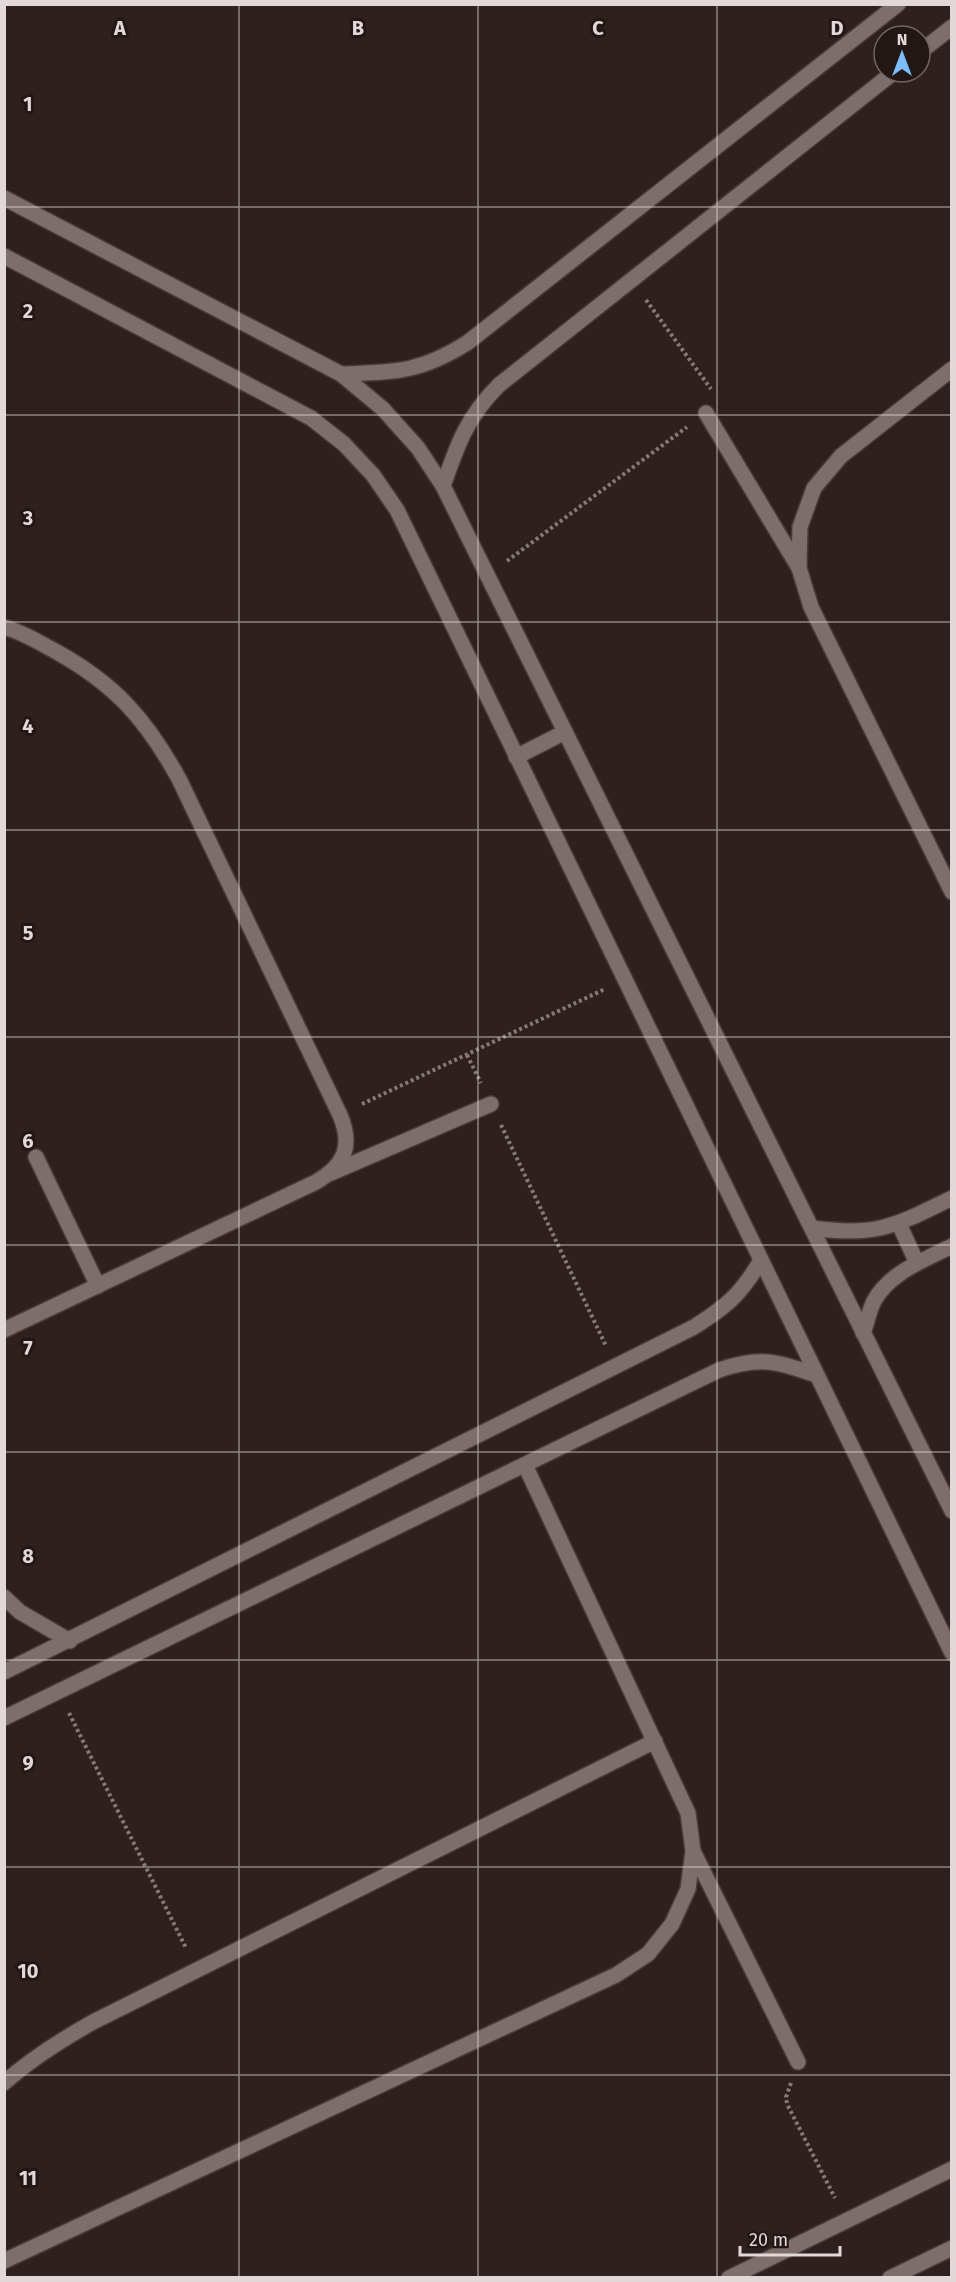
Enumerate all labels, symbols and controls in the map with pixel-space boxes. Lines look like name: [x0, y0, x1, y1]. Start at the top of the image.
text: A: [113, 16, 127, 40]
text: B: [352, 16, 364, 40]
text: C: [592, 16, 604, 40]
text: D: [830, 16, 844, 40]
north arrow: [872, 24, 932, 84]
text: N: [897, 30, 907, 49]
text: 1: [23, 92, 33, 116]
text: 2: [23, 299, 33, 323]
text: 3: [22, 506, 33, 530]
text: 4: [22, 714, 34, 738]
text: 5: [23, 921, 34, 945]
text: 6: [22, 1129, 34, 1153]
text: 7: [23, 1336, 33, 1360]
text: 8: [22, 1544, 34, 1568]
text: 9: [22, 1751, 34, 1775]
text: 10: [18, 1959, 38, 1983]
text: 11: [19, 2166, 37, 2190]
scale bar: [740, 2219, 840, 2257]
text: 20 m: [749, 2229, 788, 2251]

